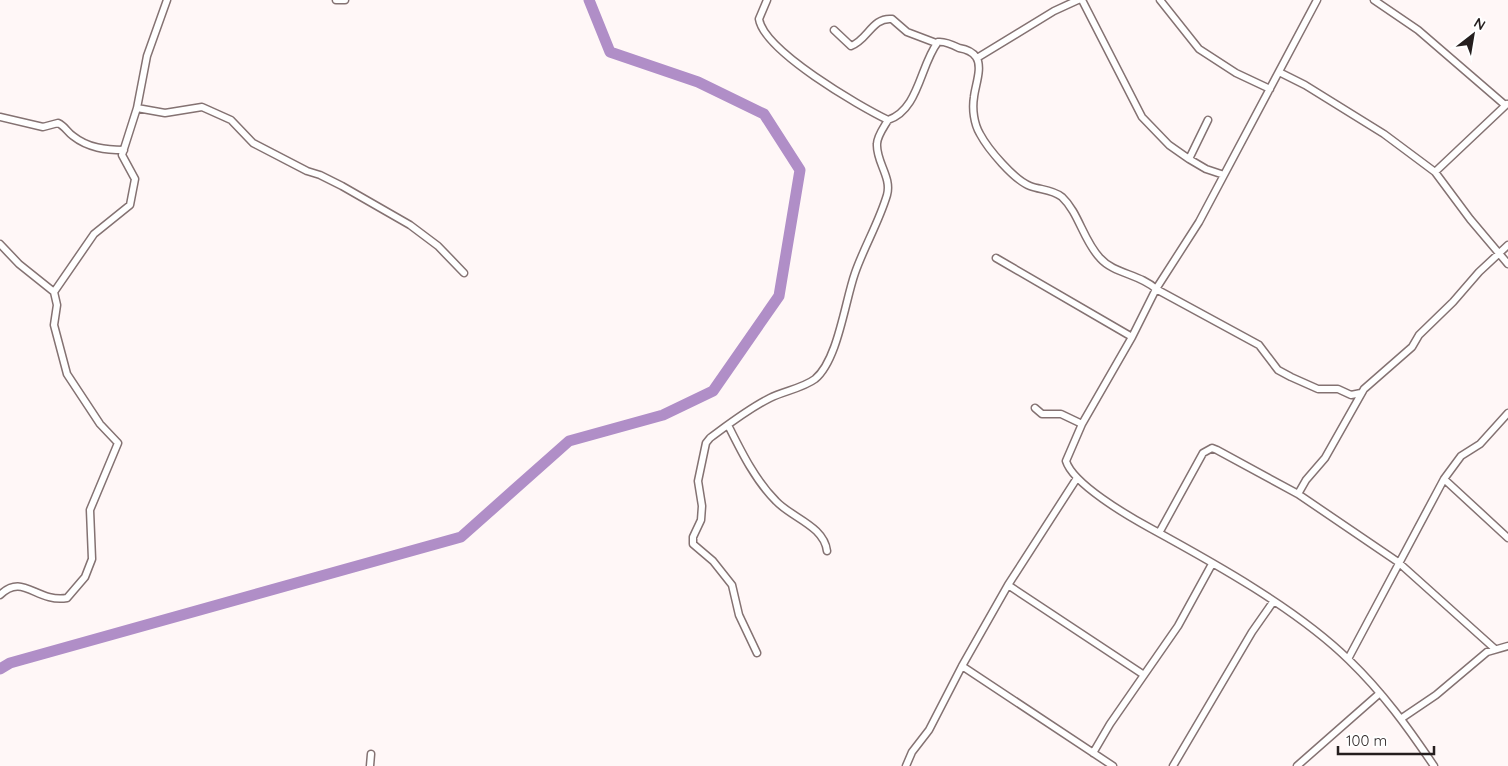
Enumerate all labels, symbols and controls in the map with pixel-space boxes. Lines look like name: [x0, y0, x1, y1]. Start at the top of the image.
north arrow: [1448, 10, 1498, 60]
text: N: [1471, 13, 1489, 34]
scale bar: [1338, 724, 1434, 756]
text: 100 m: [1346, 731, 1387, 750]

